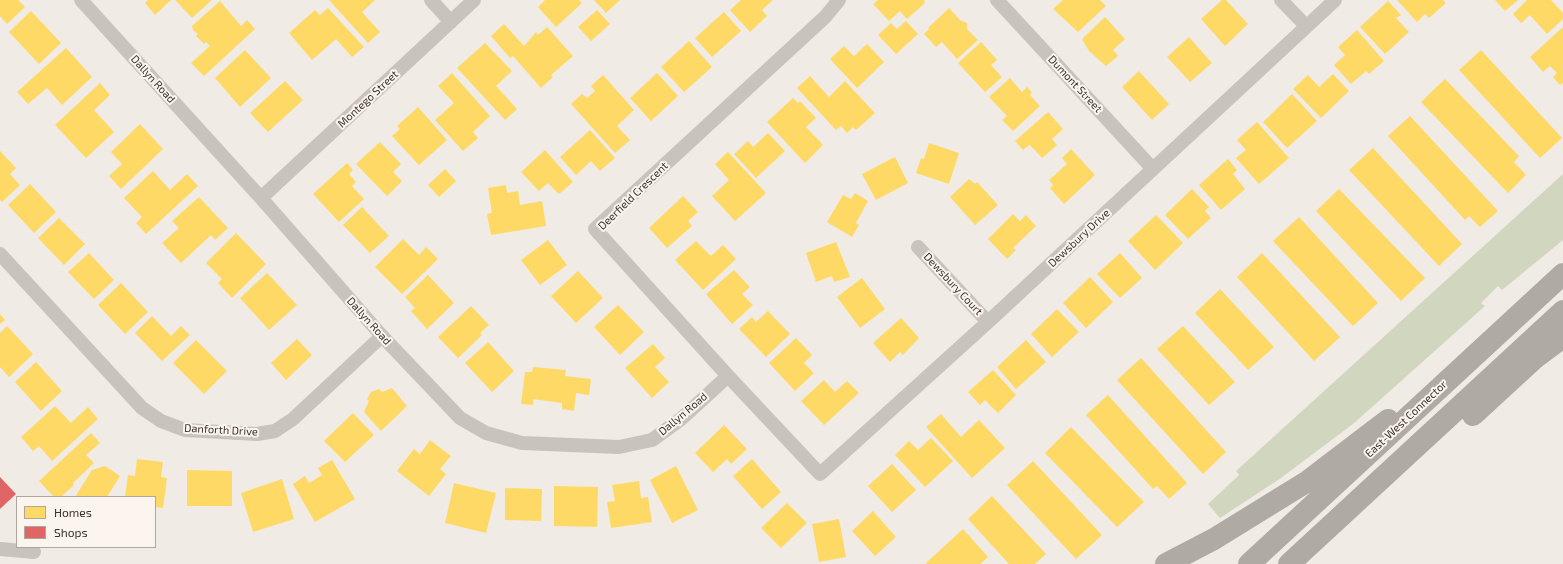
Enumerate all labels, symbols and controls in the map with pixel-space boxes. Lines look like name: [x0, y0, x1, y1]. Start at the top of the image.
street label: Dallyn Road: [128, 52, 178, 106]
street label: Dumont Street: [1045, 53, 1105, 115]
street label: Montego Street: [335, 68, 401, 130]
street label: Deerfield Crescent: [595, 159, 671, 233]
street label: Dewsbury Drive: [1046, 206, 1112, 270]
street label: Dewsbury Court: [921, 250, 985, 318]
street label: Dallyn Road: [344, 294, 394, 348]
street label: East-West Connector: [1363, 378, 1449, 460]
street label: Dallyn Road: [656, 390, 710, 438]
street label: Danforth Drive: [184, 421, 258, 439]
legend: [16, 496, 156, 548]
text: Homes: [54, 505, 92, 519]
text: Shops: [54, 525, 88, 539]

